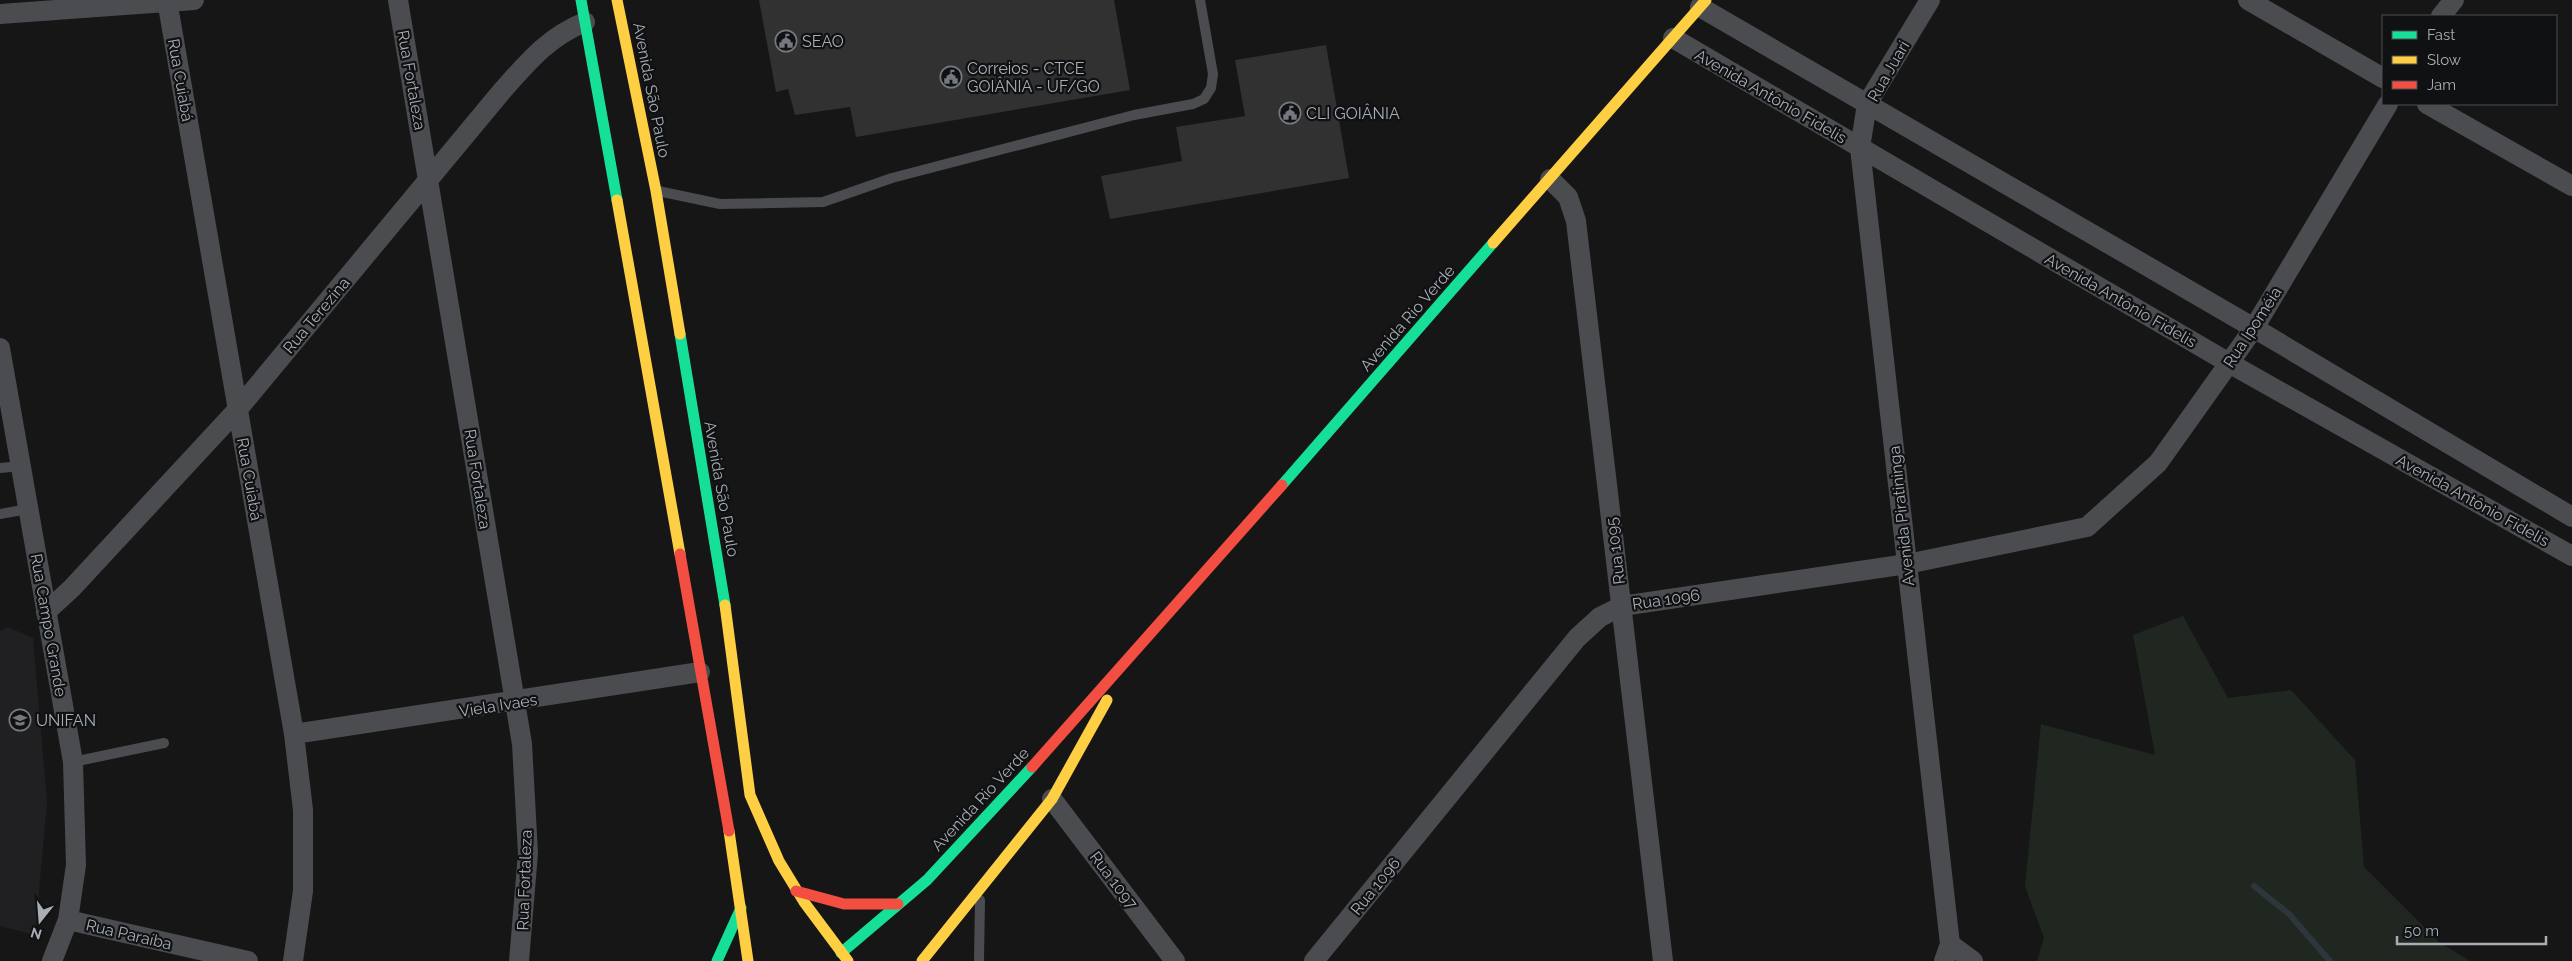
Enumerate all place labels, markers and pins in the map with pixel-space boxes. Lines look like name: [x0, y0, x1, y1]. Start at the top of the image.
public building icon: SEAO: [774, 29, 798, 53]
place label: SEAO: [802, 32, 844, 51]
place label: Correios - CTCE GOIÂNIA - UF/GO: [967, 59, 1100, 96]
public building icon: Correios - CTCE GOIÂNIA - UF/GO: [939, 65, 963, 89]
public building icon: CLI GOIÂNIA: [1278, 101, 1302, 125]
place label: CLI GOIÂNIA: [1306, 103, 1400, 123]
school or university icon: UNIFAN: [8, 708, 32, 732]
place label: UNIFAN: [36, 711, 96, 730]

